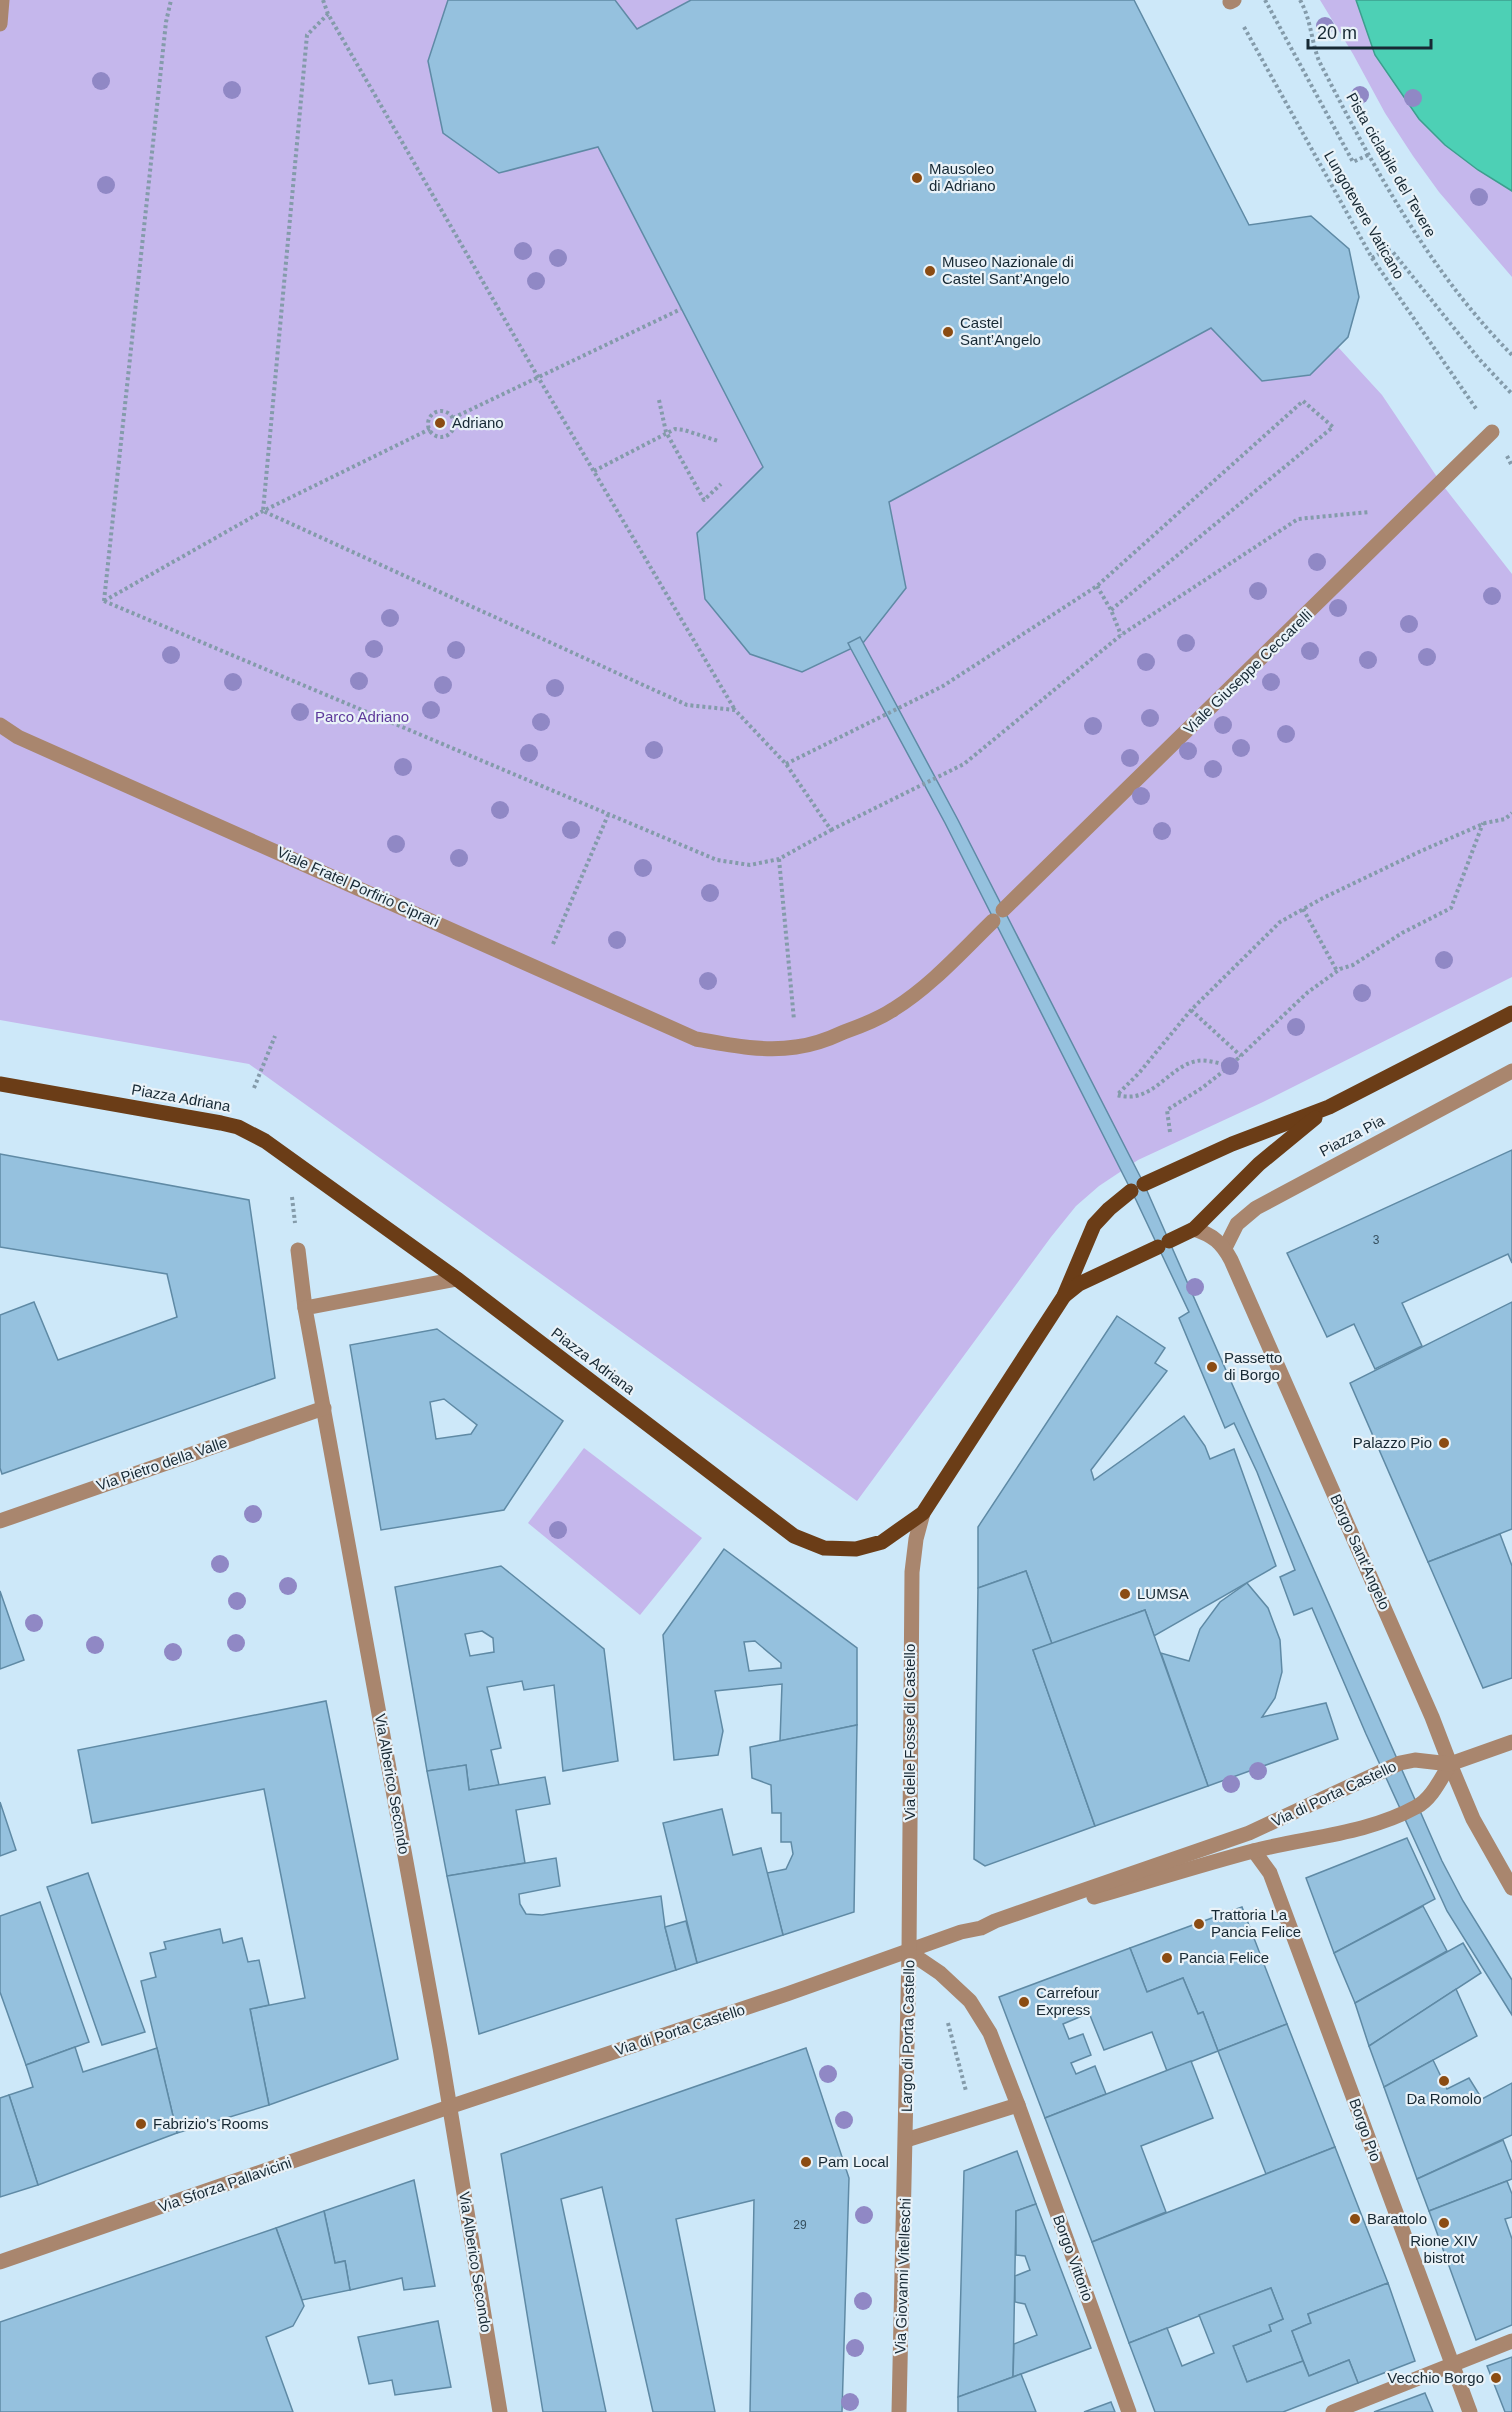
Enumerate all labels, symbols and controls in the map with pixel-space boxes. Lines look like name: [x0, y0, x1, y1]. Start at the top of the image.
scale bar: [1308, 12, 1431, 50]
text: 20 m: [1317, 23, 1357, 43]
street label: Pista ciclabile del Tevere: [1343, 89, 1440, 240]
street label: Lungotevere Vaticano: [1321, 148, 1408, 282]
place label: Mausoleo di Adriano: [929, 160, 996, 194]
marker: Mausoleo di Adriano: [910, 171, 924, 185]
place label: Museo Nazionale di Castel Sant’Angelo: [942, 253, 1074, 287]
marker: Museo Nazionale di Castel Sant’Angelo: [923, 264, 937, 278]
place label: Castel Sant’Angelo: [960, 314, 1041, 348]
marker: Castel Sant’Angelo: [941, 325, 955, 339]
place label: Adriano: [452, 414, 504, 431]
marker: Adriano: [433, 416, 447, 430]
street label: Viale Giuseppe Ceccarelli: [1180, 606, 1315, 737]
park label: Parco Adriano: [315, 708, 409, 725]
street label: Viale Fratel Porfirio Ciprari: [275, 843, 442, 930]
street label: Piazza Adriana: [130, 1080, 232, 1115]
street label: Piazza Pia: [1316, 1111, 1388, 1160]
house number: 3: [1373, 1233, 1380, 1247]
street label: Piazza Adriana: [548, 1324, 639, 1398]
place label: Passetto di Borgo: [1224, 1349, 1282, 1383]
marker: Passetto di Borgo: [1205, 1360, 1219, 1374]
street label: Via Pietro della Valle: [94, 1433, 229, 1494]
place label: Palazzo Pio: [1353, 1434, 1432, 1451]
marker: Palazzo Pio: [1437, 1436, 1451, 1450]
street label: Borgo Sant'Angelo: [1327, 1491, 1394, 1612]
place label: LUMSA: [1137, 1585, 1189, 1602]
marker: LUMSA: [1118, 1587, 1132, 1601]
street label: Via delle Fosse di Castello: [901, 1644, 918, 1820]
street label: Via Alberico Secondo: [372, 1712, 413, 1855]
street label: Via di Porta Castello: [1269, 1757, 1399, 1830]
place label: Trattoria La Pancia Felice: [1211, 1906, 1301, 1940]
marker: Trattoria La Pancia Felice: [1192, 1917, 1206, 1931]
place label: Pancia Felice: [1179, 1949, 1269, 1966]
marker: Pancia Felice: [1160, 1951, 1174, 1965]
street label: Largo di Porta Castello: [898, 1960, 917, 2112]
place label: Carrefour Express: [1036, 1984, 1099, 2018]
marker: Carrefour Express: [1017, 1995, 1031, 2009]
street label: Via di Porta Castello: [613, 2000, 747, 2059]
marker: Da Romolo: [1437, 2074, 1451, 2088]
place label: Da Romolo: [1406, 2090, 1482, 2107]
street label: Borgo Pio: [1346, 2096, 1385, 2164]
place label: Fabrizio's Rooms: [153, 2115, 268, 2132]
marker: Fabrizio's Rooms: [134, 2117, 148, 2131]
place label: Pam Local: [818, 2153, 889, 2170]
street label: Via Sforza Pallavicini: [156, 2154, 294, 2215]
marker: Pam Local: [799, 2155, 813, 2169]
street label: Via Alberico Secondo: [456, 2190, 495, 2334]
street label: Via Giovanni Vitelleschi: [891, 2198, 914, 2354]
place label: Barattolo: [1367, 2210, 1427, 2227]
street label: Borgo Vittorio: [1050, 2212, 1097, 2303]
marker: Barattolo: [1348, 2212, 1362, 2226]
marker: Rione XIV bistrot: [1437, 2216, 1451, 2230]
house number: 29: [793, 2218, 807, 2232]
place label: Rione XIV bistrot: [1410, 2232, 1478, 2266]
place label: Vecchio Borgo: [1387, 2369, 1484, 2386]
marker: Vecchio Borgo: [1489, 2371, 1503, 2385]

